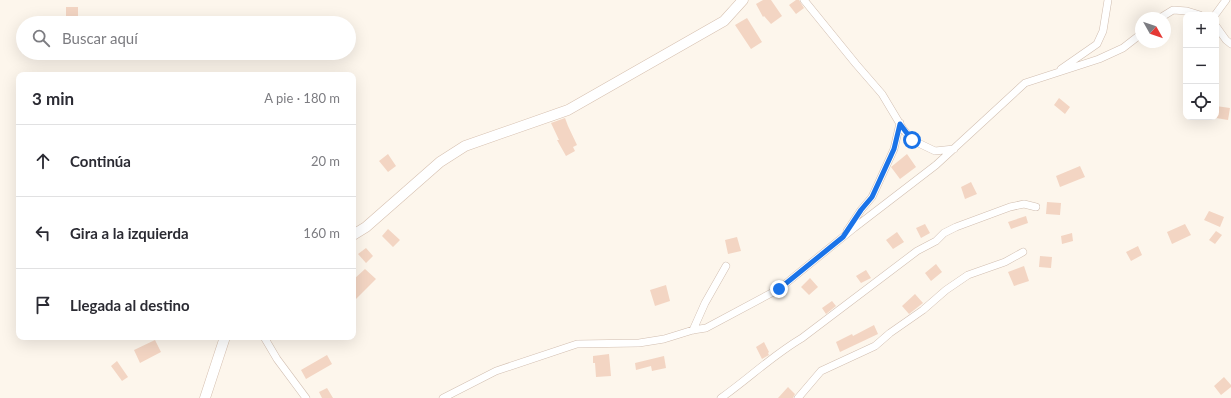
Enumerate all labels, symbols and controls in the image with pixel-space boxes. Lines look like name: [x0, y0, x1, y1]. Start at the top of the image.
north arrow: [1135, 12, 1171, 48]
map controls: [1183, 12, 1219, 120]
button: +: [1183, 12, 1219, 48]
search box: [16, 16, 356, 60]
icon: search: [30, 27, 52, 49]
text: Buscar aquí: [62, 29, 138, 47]
button: −: [1183, 48, 1219, 84]
button: locate: [1183, 84, 1219, 120]
text: 3 min: [32, 88, 74, 109]
text: A pie · 180 m: [264, 90, 340, 106]
route start: [903, 131, 921, 149]
icon: ahead: [32, 150, 54, 172]
text: Continúa: [70, 152, 131, 170]
text: 20 m: [311, 153, 340, 169]
icon: left: [32, 222, 54, 244]
text: Gira a la izquierda: [70, 224, 189, 242]
text: 160 m: [303, 225, 340, 241]
route end: [770, 280, 788, 298]
icon: arrive: [32, 294, 54, 316]
text: Llegada al destino: [70, 296, 190, 314]

